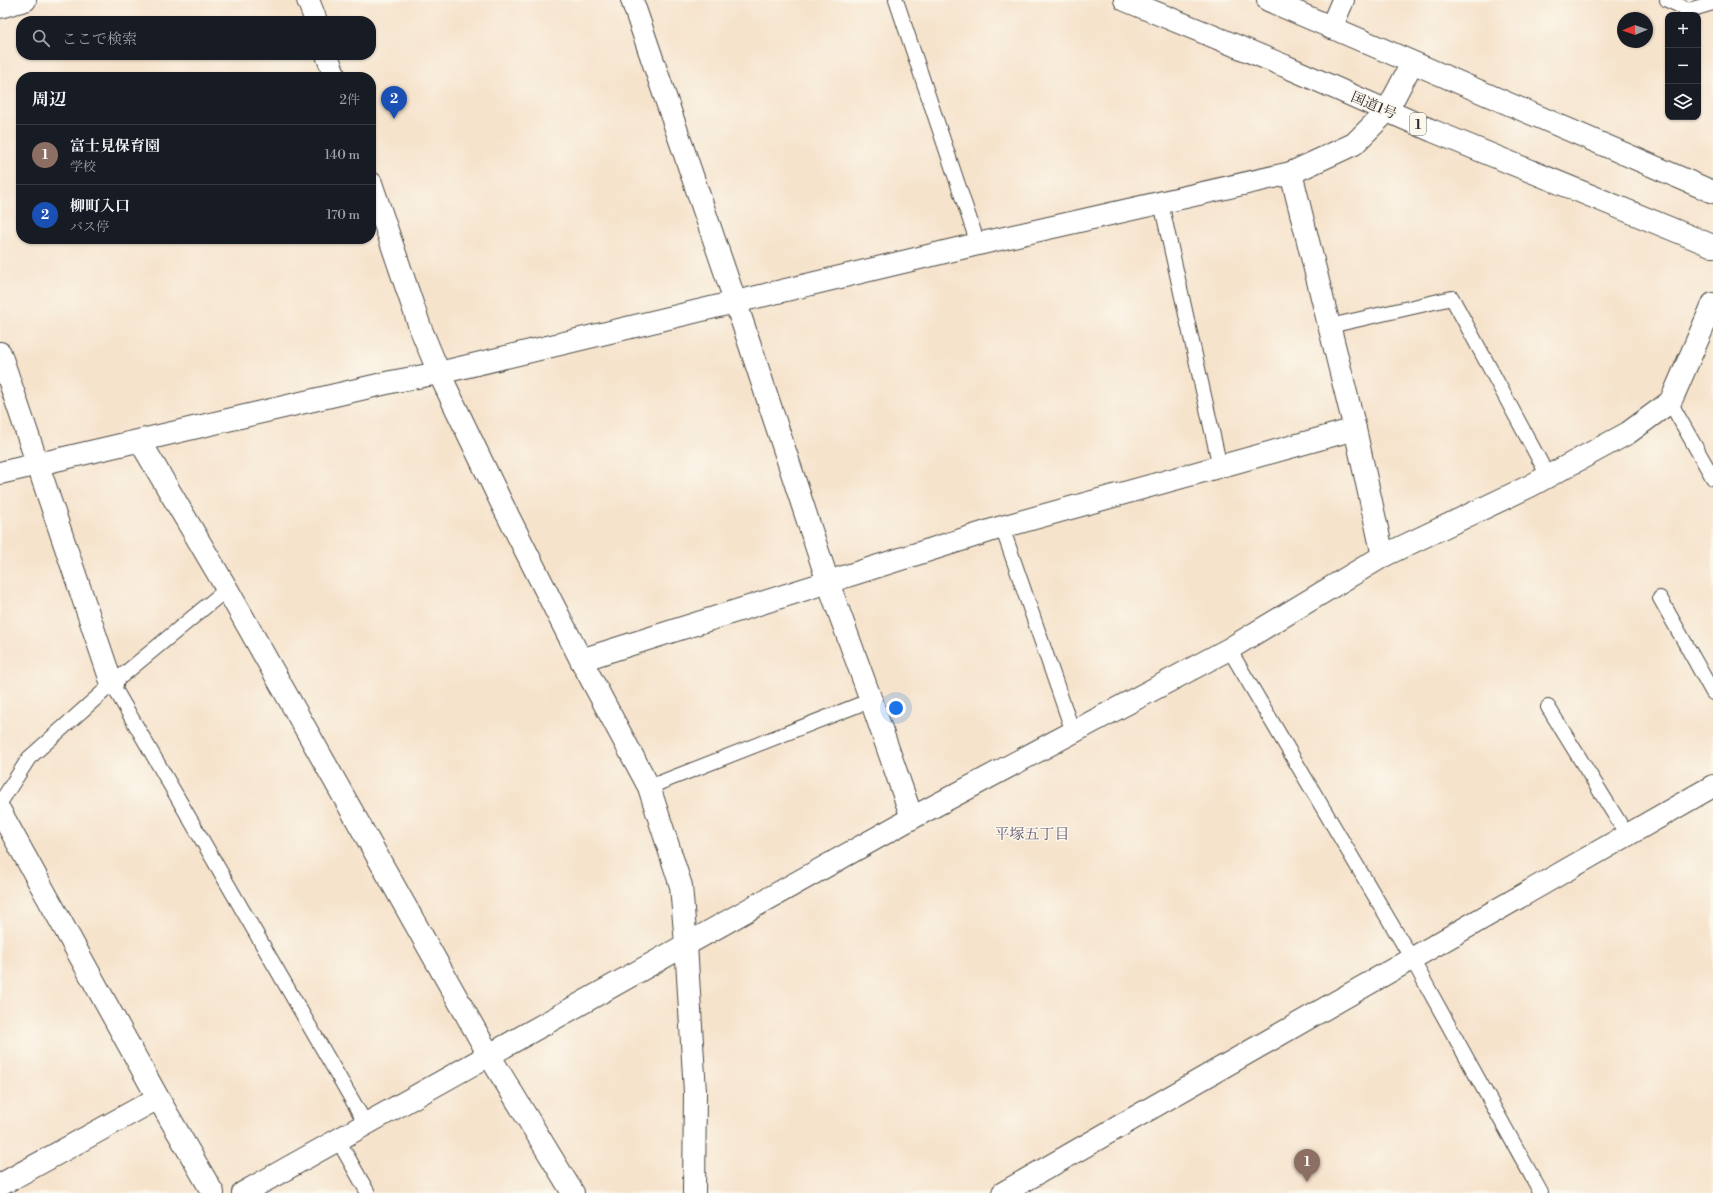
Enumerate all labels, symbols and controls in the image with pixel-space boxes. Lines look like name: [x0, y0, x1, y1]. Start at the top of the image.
north arrow: [1617, 12, 1653, 48]
map controls: [1665, 12, 1701, 120]
button: +: [1665, 12, 1701, 48]
search box: [16, 16, 376, 60]
icon: search: [30, 27, 52, 49]
text: ここで検索: [62, 30, 137, 49]
button: −: [1665, 48, 1701, 84]
button: layers: [1665, 84, 1701, 120]
pin: 2: [381, 86, 407, 119]
street label: 国道1号: [1348, 88, 1399, 124]
text: 周辺: [32, 89, 66, 111]
text: 2件: [340, 92, 360, 108]
road number: 1: [1410, 113, 1426, 135]
text: 富士見保育園: [70, 137, 160, 156]
text: 1: [42, 147, 48, 163]
text: 140 m: [324, 147, 360, 163]
text: 学校: [70, 159, 96, 175]
text: 柳町入口: [70, 197, 130, 216]
text: 2: [41, 207, 49, 223]
text: 170 m: [326, 207, 360, 223]
text: バス停: [70, 219, 109, 235]
your location: [886, 698, 906, 718]
district label: 平塚五丁目: [994, 825, 1070, 844]
pin: 1: [1294, 1149, 1320, 1182]

